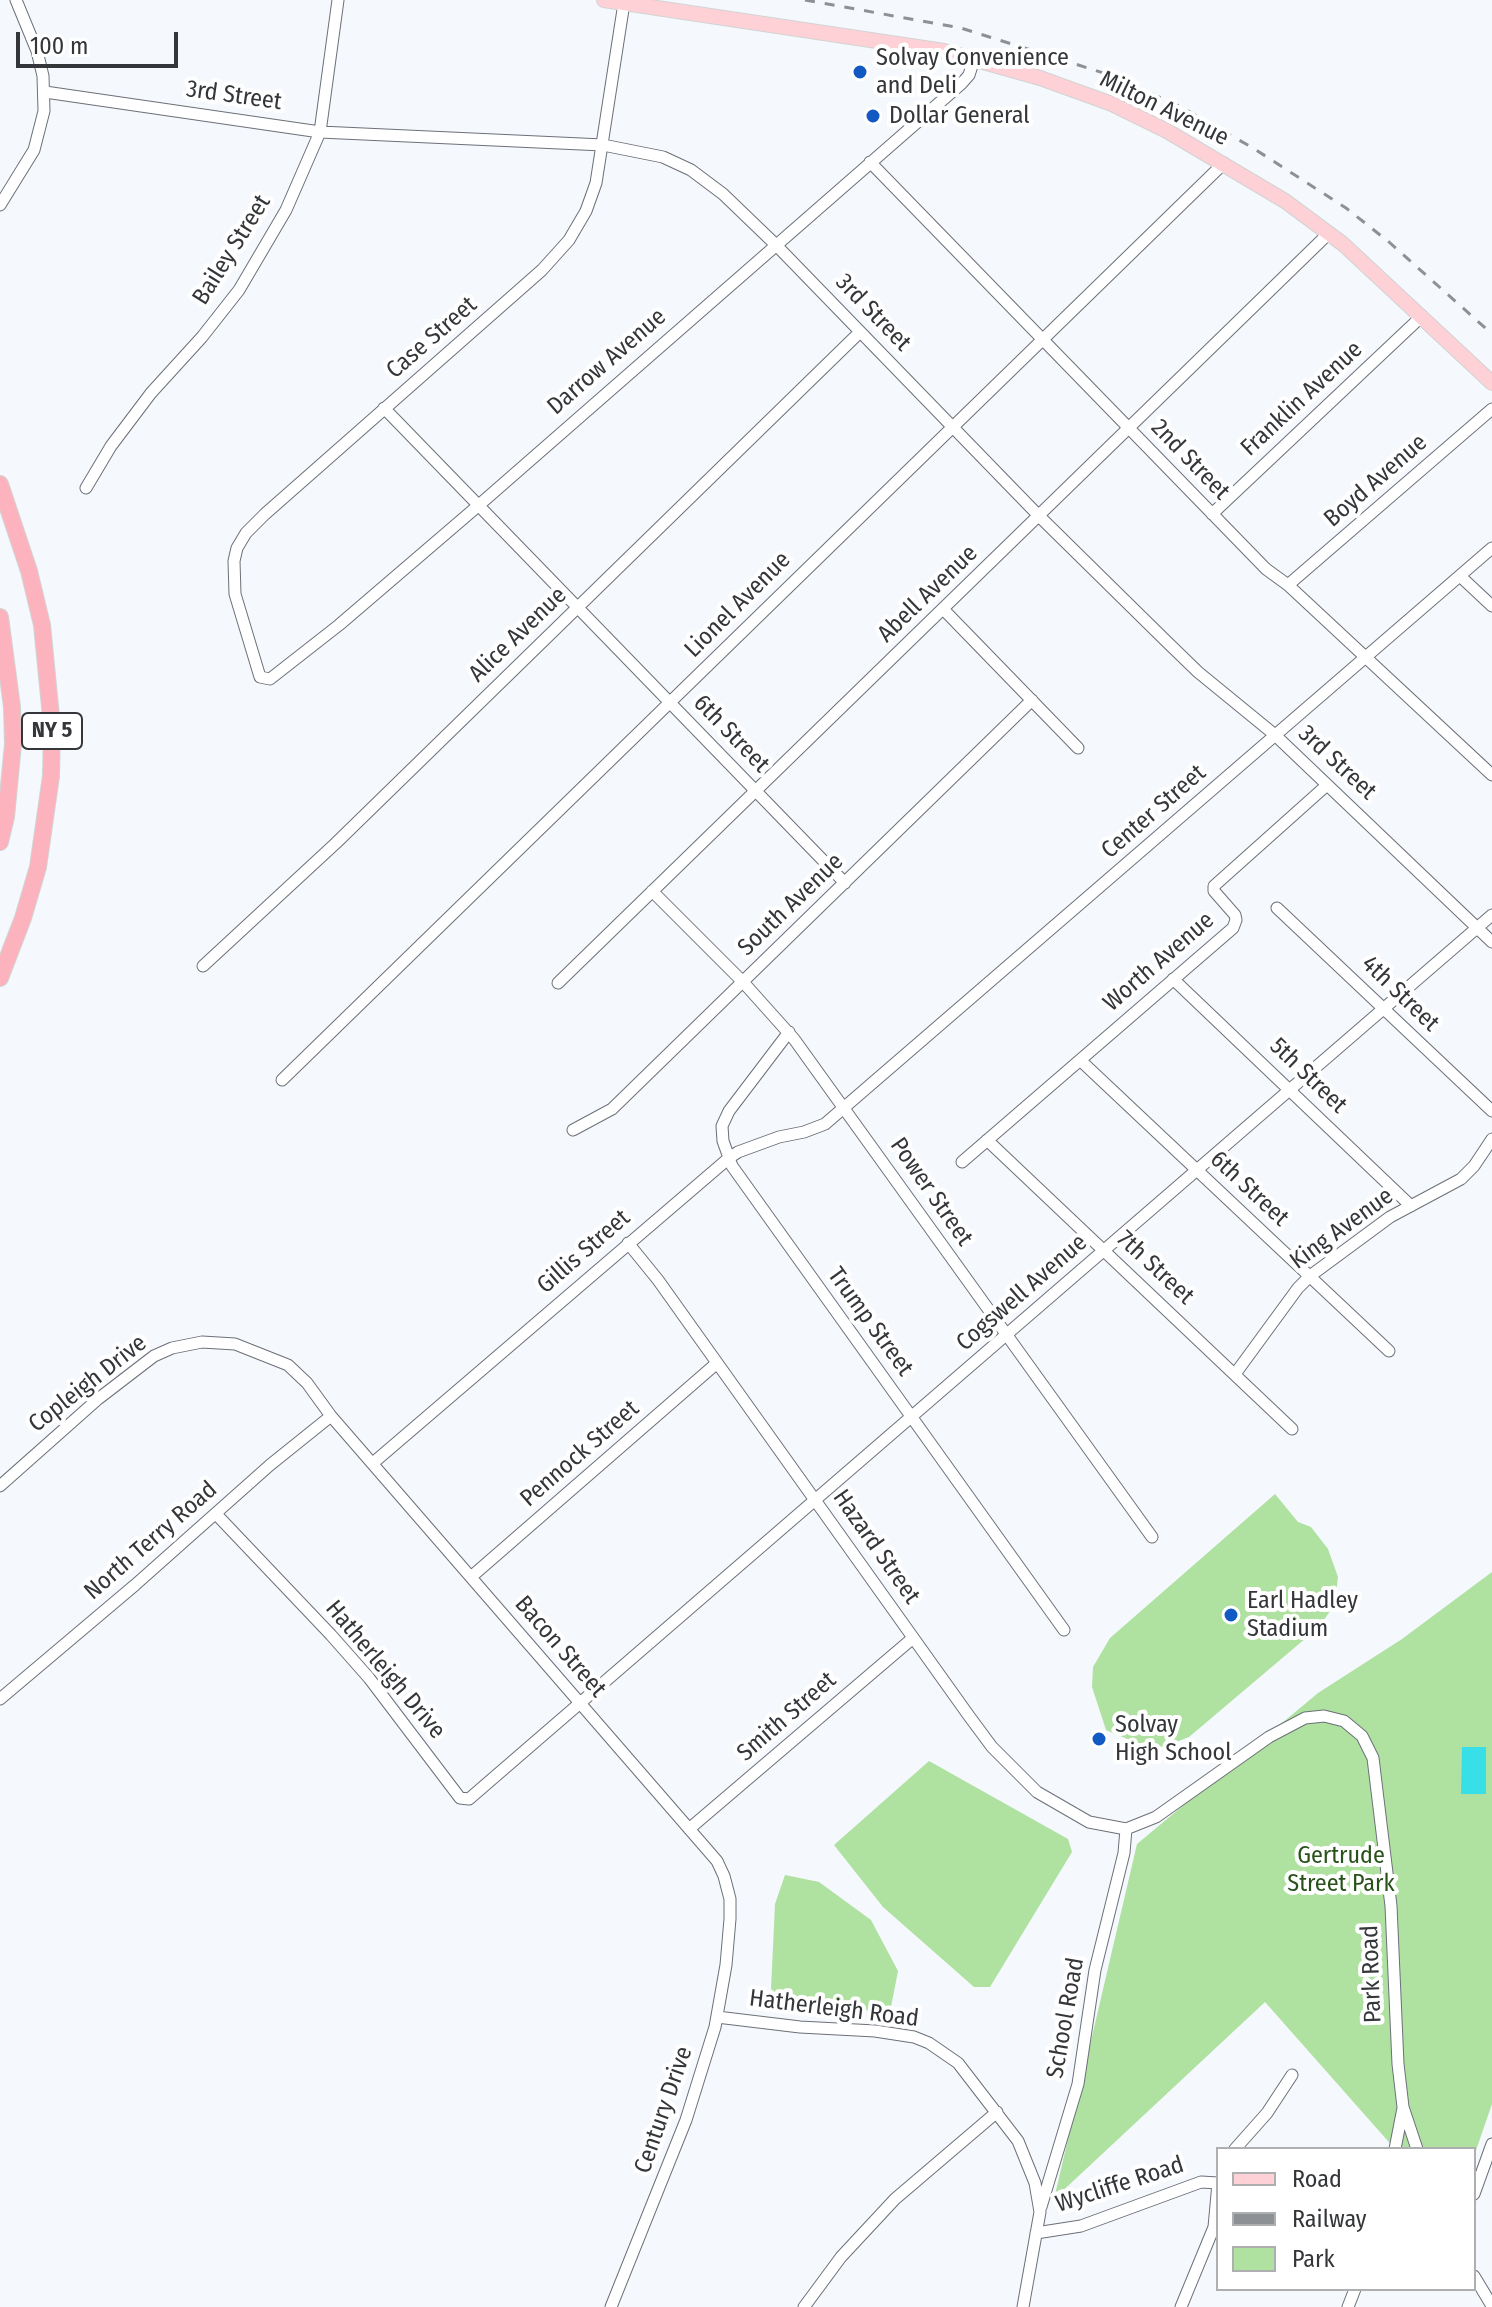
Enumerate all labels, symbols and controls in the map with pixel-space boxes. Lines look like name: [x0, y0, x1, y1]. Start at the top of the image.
scale bar: [20, 16, 182, 66]
text: 100 m: [30, 32, 88, 60]
place label: Solvay Convenience and Deli: [876, 44, 1069, 100]
marker: Solvay Convenience and Deli: [851, 63, 869, 81]
street label: Milton Avenue: [1095, 65, 1233, 153]
street label: 3rd Street: [184, 75, 284, 117]
place label: Dollar General: [889, 102, 1029, 130]
marker: Dollar General: [864, 107, 882, 125]
street label: Bailey Street: [187, 190, 277, 310]
street label: 3rd Street: [829, 268, 917, 358]
street label: Case Street: [381, 291, 483, 385]
street label: Darrow Avenue: [542, 303, 672, 421]
street label: Franklin Avenue: [1235, 335, 1369, 463]
street label: 2nd Street: [1145, 414, 1235, 506]
street label: Boyd Avenue: [1319, 429, 1433, 533]
street label: Abell Avenue: [872, 539, 984, 649]
street label: Lionel Avenue: [679, 546, 797, 664]
street label: Alice Avenue: [463, 581, 573, 689]
street label: 6th Street: [687, 689, 775, 779]
road number: NY 5: [22, 713, 82, 749]
street label: 3rd Street: [1292, 720, 1382, 806]
street label: Center Street: [1096, 759, 1212, 865]
street label: South Avenue: [732, 848, 850, 962]
street label: Worth Avenue: [1098, 906, 1220, 1018]
street label: 4th Street: [1355, 950, 1445, 1038]
street label: 5th Street: [1263, 1032, 1353, 1120]
street label: Power Street: [883, 1133, 979, 1251]
street label: 6th Street: [1204, 1145, 1294, 1233]
street label: King Avenue: [1285, 1182, 1399, 1276]
street label: Gillis Street: [532, 1204, 636, 1300]
street label: 7th Street: [1110, 1225, 1200, 1311]
street label: Cogswell Avenue: [951, 1228, 1093, 1358]
street label: Trump Street: [821, 1262, 919, 1382]
street label: Copleigh Drive: [23, 1329, 153, 1439]
street label: Pennock Street: [515, 1395, 645, 1513]
street label: North Terry Road: [79, 1476, 223, 1606]
street label: Hazard Street: [826, 1484, 926, 1610]
place label: Earl Hadley Stadium: [1247, 1587, 1358, 1643]
street label: Bacon Street: [508, 1591, 612, 1703]
street label: Hatherleigh Drive: [319, 1595, 451, 1745]
marker: Earl Hadley Stadium: [1222, 1606, 1240, 1624]
street label: Smith Street: [732, 1666, 842, 1768]
place label: Solvay High School: [1115, 1711, 1232, 1767]
marker: Solvay High School: [1090, 1730, 1108, 1748]
park label: Gertrude Street Park: [1287, 1842, 1395, 1898]
street label: Park Road: [1356, 1925, 1388, 2023]
street label: School Road: [1041, 1956, 1091, 2080]
street label: Hatherleigh Road: [748, 1984, 920, 2034]
street label: Century Drive: [629, 2043, 699, 2177]
legend: [1216, 2147, 1476, 2291]
street label: Wycliffe Road: [1052, 2151, 1188, 2219]
text: Road: [1292, 2165, 1342, 2193]
text: Railway: [1292, 2205, 1367, 2233]
text: Park: [1292, 2245, 1335, 2273]

